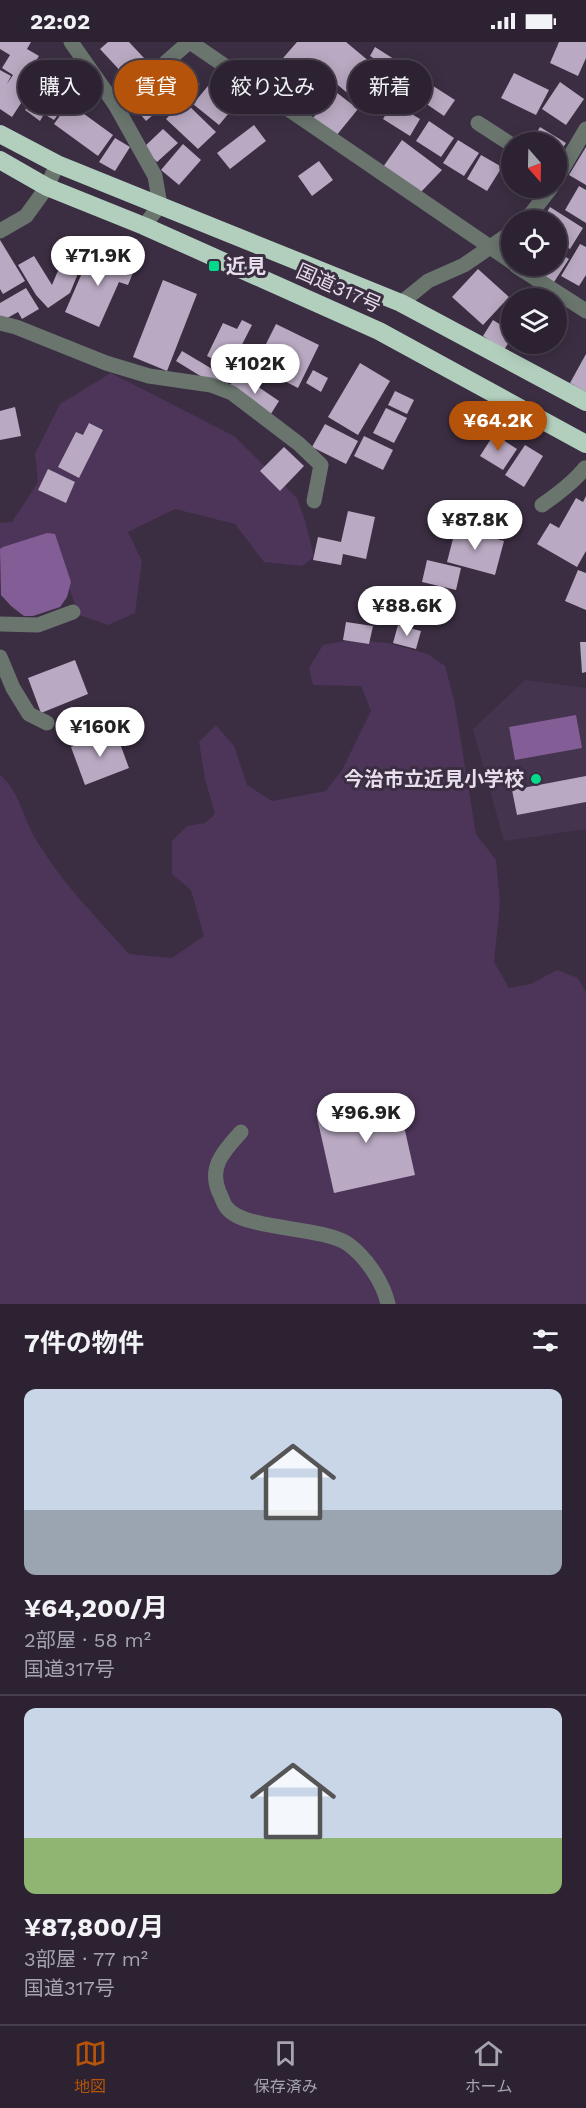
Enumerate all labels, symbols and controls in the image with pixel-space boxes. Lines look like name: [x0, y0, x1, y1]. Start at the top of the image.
text: 22:02: [30, 9, 90, 34]
chip: 購入: [18, 60, 102, 114]
chip: 賃貸: [114, 60, 198, 114]
chip: 絞り込み: [210, 60, 336, 114]
chip: 新着: [348, 60, 432, 114]
north arrow: [501, 132, 567, 198]
map controls: [501, 132, 567, 354]
button: locate: [501, 210, 567, 276]
pin: ¥71.9K: [49, 236, 147, 287]
text: ¥71.9K: [65, 243, 131, 267]
place label: 近見: [226, 254, 266, 278]
marker: 近見: [207, 259, 221, 273]
street label: 国道317号: [293, 259, 385, 317]
button: layers: [501, 288, 567, 354]
pin: ¥102K: [213, 344, 297, 395]
text: ¥102K: [225, 351, 285, 375]
pin: ¥64.2K: [449, 401, 547, 452]
text: ¥64.2K: [463, 408, 533, 432]
pin: ¥87.8K: [426, 500, 524, 551]
text: ¥87.8K: [441, 507, 509, 531]
pin: ¥88.6K: [358, 586, 456, 637]
text: ¥88.6K: [372, 593, 442, 617]
pin: ¥160K: [58, 707, 142, 758]
text: ¥160K: [70, 714, 131, 738]
place label: 今治市立近見小学校: [344, 767, 524, 791]
marker: 今治市立近見小学校: [529, 772, 543, 786]
pin: ¥96.9K: [317, 1093, 415, 1144]
text: ¥96.9K: [331, 1100, 401, 1124]
icon: filters: [529, 1324, 562, 1357]
text: 7件の物件: [24, 1328, 144, 1358]
icon: home: [239, 1428, 347, 1536]
text: ¥64,200/月: [24, 1593, 168, 1623]
text: 2部屋 · 58 m²: [24, 1628, 151, 1652]
text: 国道317号: [24, 1657, 115, 1681]
icon: home: [239, 1747, 347, 1855]
text: ¥87,800/月: [24, 1912, 164, 1942]
text: 3部屋 · 77 m²: [24, 1947, 148, 1971]
text: 国道317号: [24, 1976, 115, 2000]
tab: 地図: [74, 2037, 107, 2097]
tab: 保存済み: [254, 2037, 318, 2097]
tab: ホーム: [465, 2037, 512, 2097]

